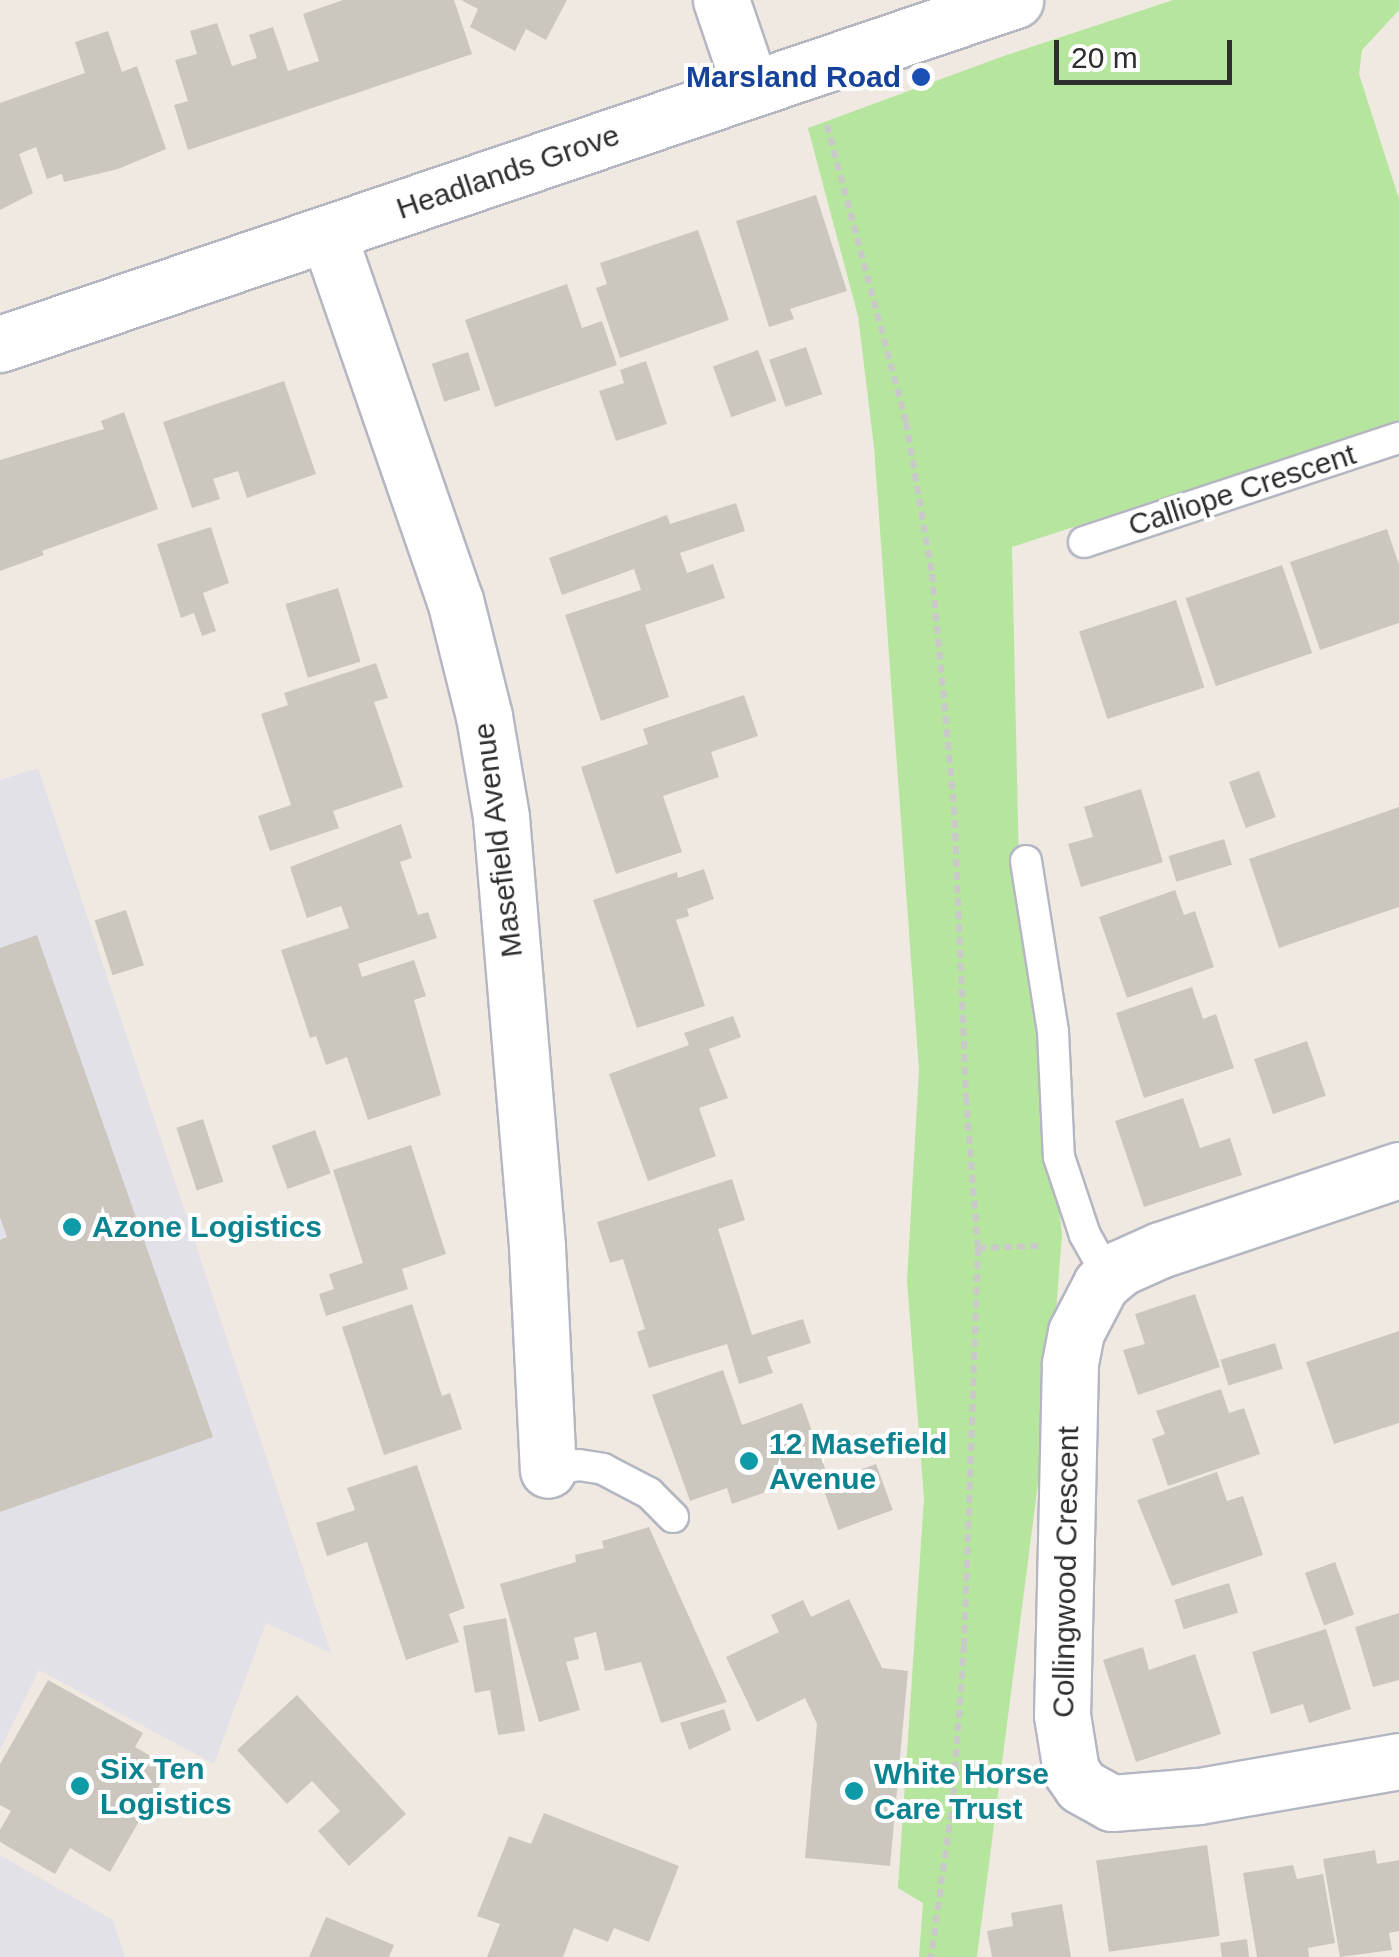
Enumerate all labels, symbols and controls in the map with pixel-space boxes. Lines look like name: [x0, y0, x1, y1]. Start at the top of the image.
scale bar: [1059, 20, 1236, 82]
text: 20 m: [1071, 41, 1138, 74]
place label: Marsland Road: [686, 59, 901, 95]
marker: Marsland Road: [910, 66, 932, 88]
street label: Headlands Grove: [392, 117, 624, 227]
street label: Calliope Crescent: [1124, 436, 1360, 544]
street label: Masefield Avenue: [466, 720, 530, 960]
place label: Azone Logistics: [92, 1209, 322, 1245]
marker: Azone Logistics: [61, 1216, 83, 1238]
place label: 12 Masefield Avenue: [769, 1426, 947, 1496]
street label: Collingwood Crescent: [1045, 1426, 1087, 1718]
marker: 12 Masefield Avenue: [738, 1450, 760, 1472]
place label: Six Ten Logistics: [100, 1751, 232, 1822]
place label: White Horse Care Trust: [874, 1756, 1049, 1826]
marker: Six Ten Logistics: [69, 1775, 91, 1797]
marker: White Horse Care Trust: [843, 1780, 865, 1802]

